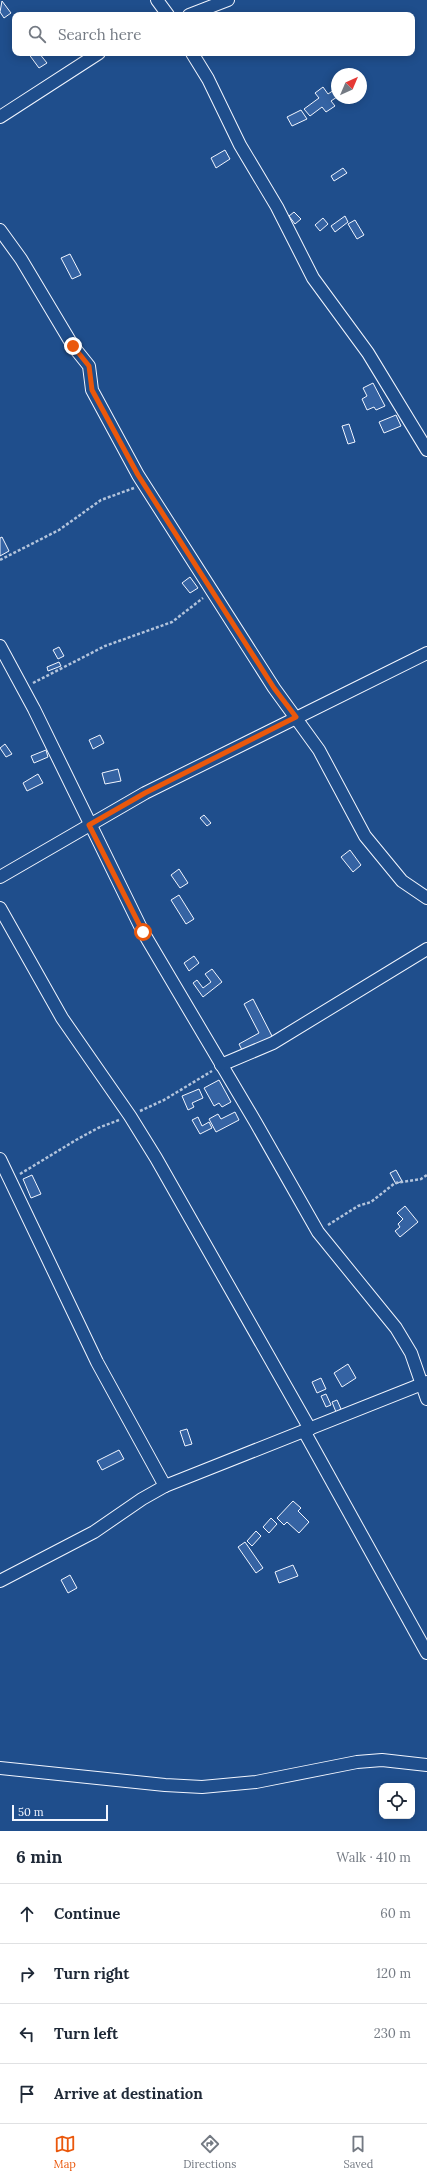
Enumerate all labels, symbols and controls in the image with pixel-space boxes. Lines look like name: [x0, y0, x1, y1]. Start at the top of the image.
search box: [12, 12, 415, 56]
icon: search: [26, 23, 48, 45]
text: Search here: [58, 25, 141, 44]
north arrow: [331, 68, 367, 104]
route end: [64, 337, 82, 355]
route start: [134, 923, 152, 941]
map controls: [379, 1783, 415, 1819]
button: locate: [379, 1783, 415, 1819]
scale bar: [12, 1803, 108, 1822]
text: 50 m: [18, 1805, 44, 1819]
text: 6 min: [16, 1846, 62, 1868]
text: Walk · 410 m: [336, 1849, 411, 1866]
icon: ahead: [16, 1903, 38, 1925]
text: Continue: [54, 1904, 120, 1923]
text: 60 m: [380, 1905, 411, 1922]
icon: right: [16, 1963, 38, 1985]
text: Turn right: [54, 1964, 130, 1983]
text: 120 m: [376, 1965, 411, 1982]
icon: left: [16, 2023, 38, 2045]
text: Turn left: [54, 2024, 118, 2043]
text: 230 m: [374, 2025, 411, 2042]
icon: arrive: [16, 2083, 38, 2105]
text: Arrive at destination: [54, 2084, 203, 2103]
tab: Map: [54, 2133, 76, 2171]
tab: Directions: [183, 2133, 236, 2171]
tab: Saved: [344, 2133, 373, 2171]

